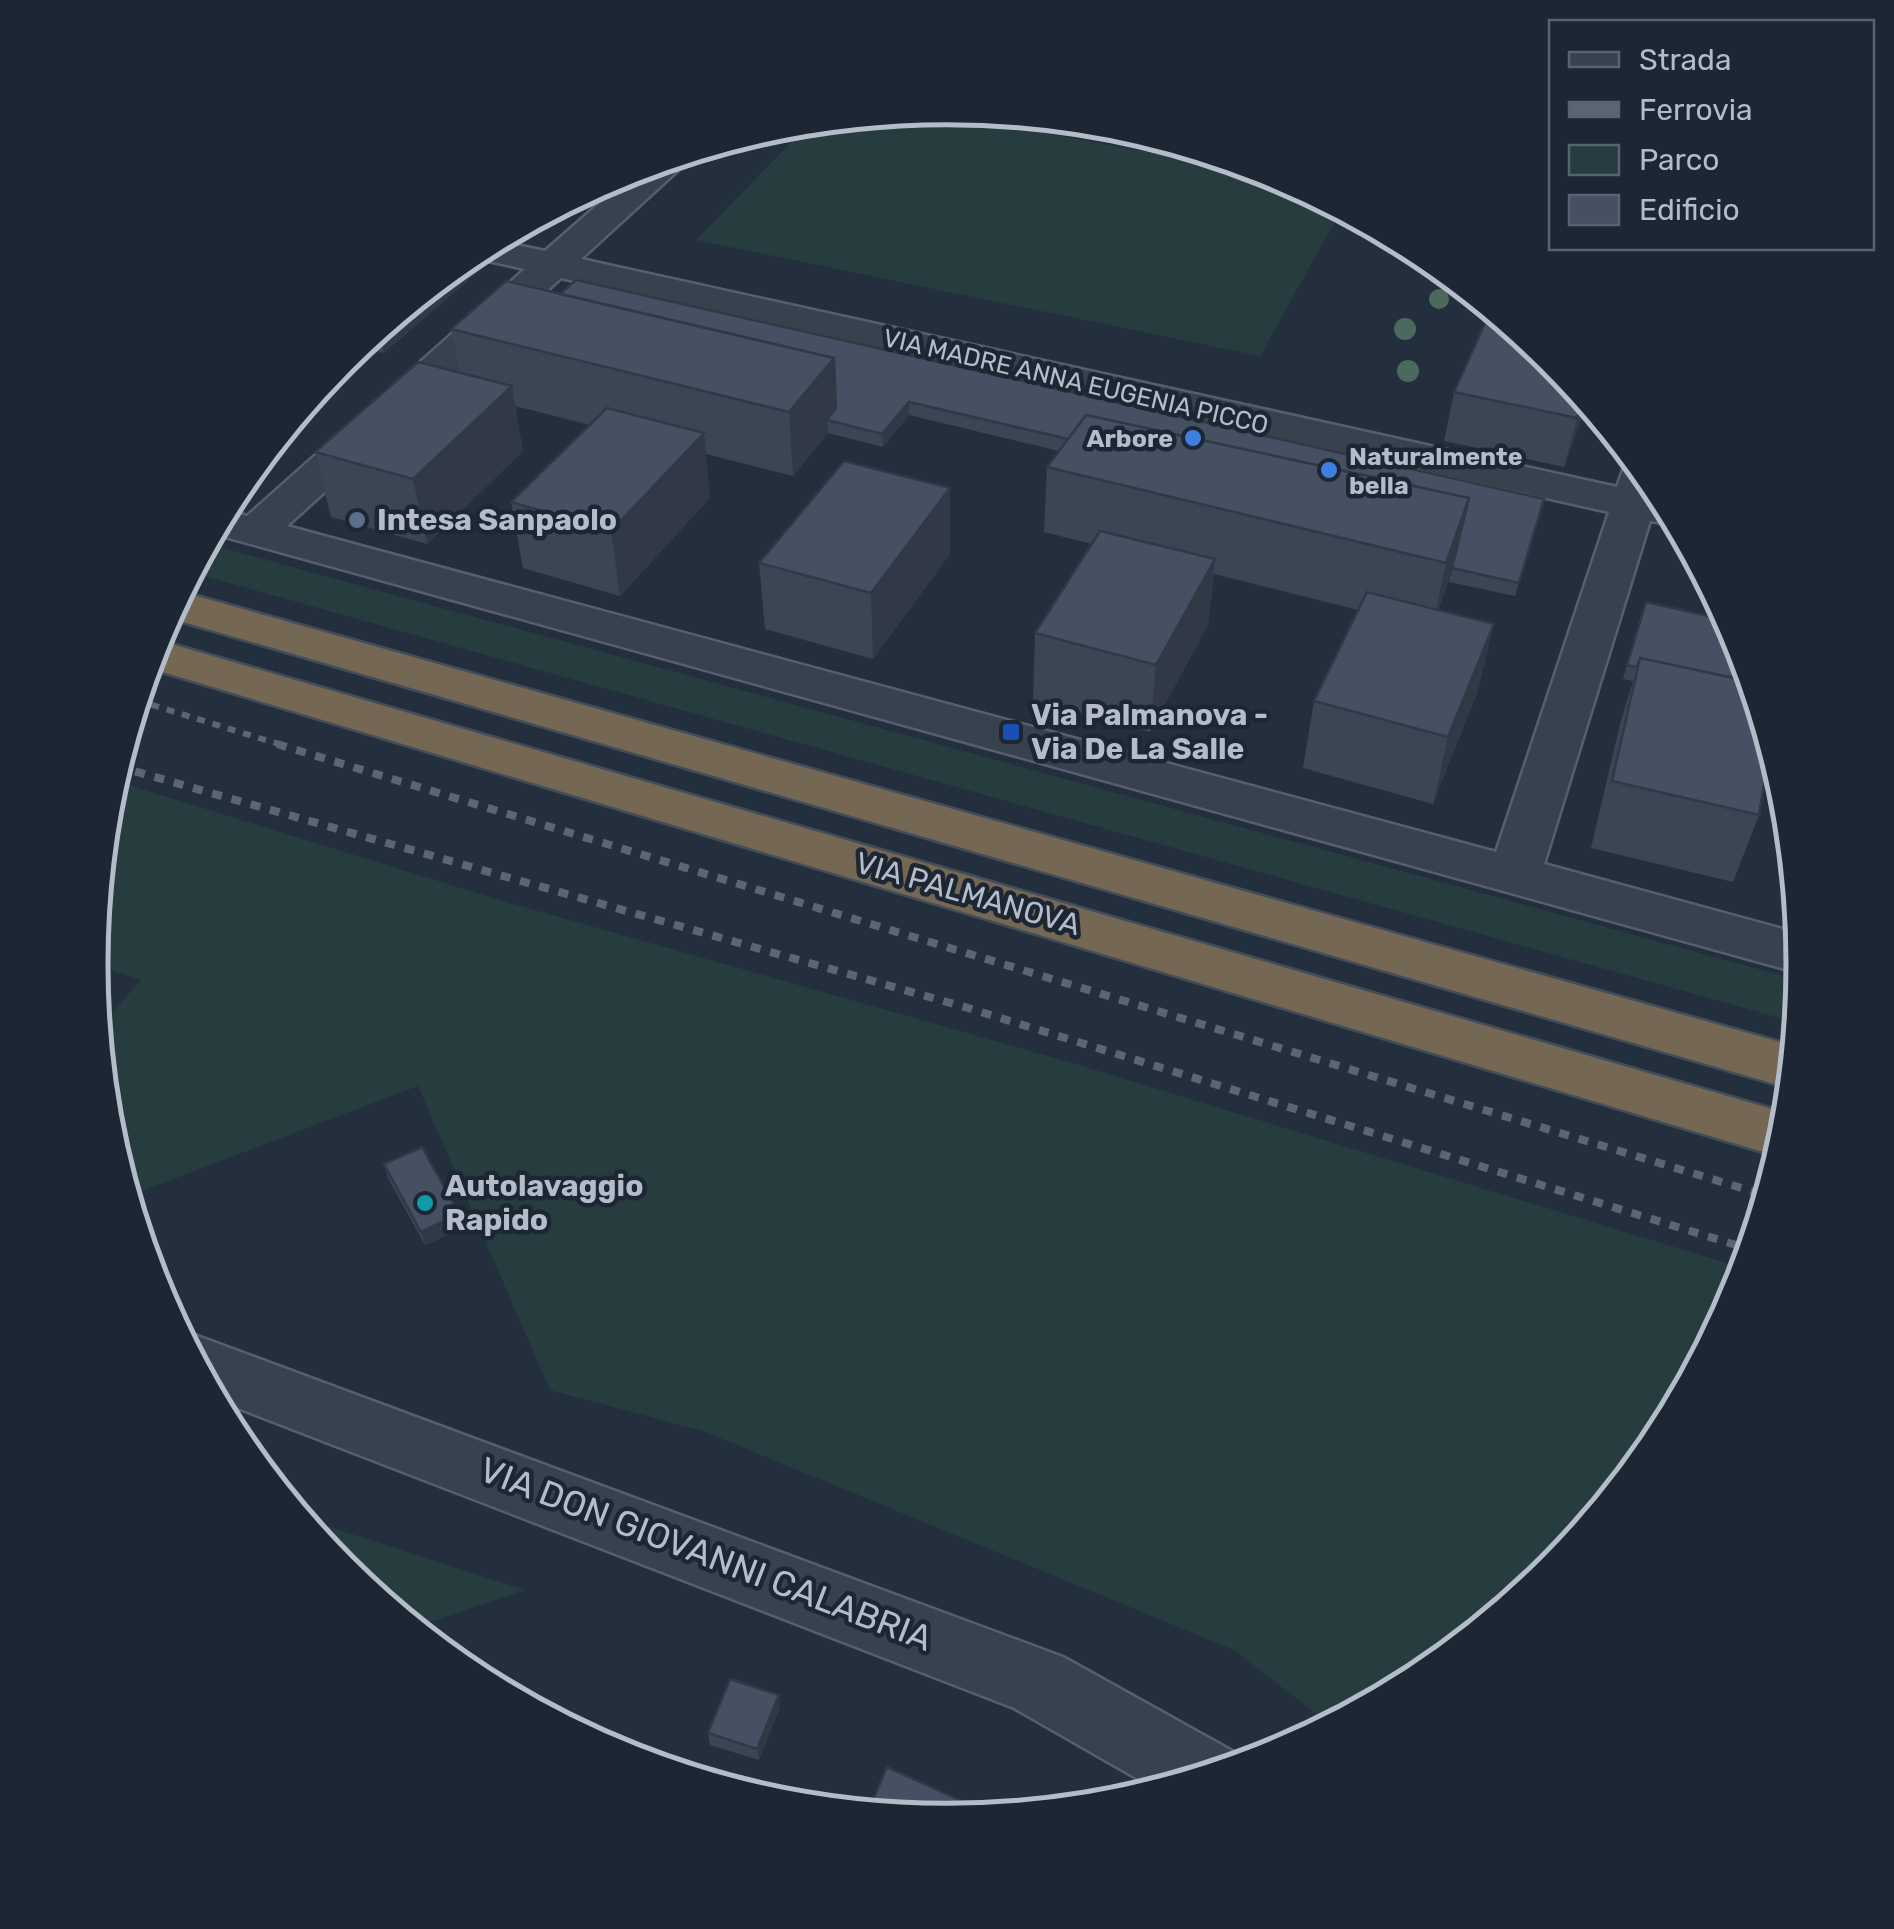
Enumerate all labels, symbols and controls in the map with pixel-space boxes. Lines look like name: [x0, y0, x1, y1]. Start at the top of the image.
legend: [1549, 20, 1874, 250]
text: Strada: [1639, 42, 1732, 78]
text: Ferrovia: [1639, 92, 1753, 128]
text: Parco: [1639, 142, 1719, 178]
text: Edificio: [1639, 192, 1740, 228]
street label: VIA MADRE ANNA EUGENIA PICCO: [881, 323, 1271, 440]
place label: Arbore: [1087, 424, 1173, 453]
marker: Arbore: [1182, 427, 1204, 449]
place label: Naturalmente bella: [1349, 442, 1523, 500]
marker: Naturalmente bella: [1318, 459, 1340, 481]
place label: Intesa Sanpaolo: [377, 502, 617, 538]
marker: Intesa Sanpaolo: [346, 509, 368, 531]
place label: Via Palmanova - Via De La Salle: [1031, 697, 1268, 767]
marker: Via Palmanova - Via De La Salle: [1000, 721, 1022, 743]
street label: VIA PALMANOVA: [851, 845, 1085, 943]
place label: Autolavaggio Rapido: [445, 1168, 644, 1238]
marker: Autolavaggio Rapido: [414, 1192, 436, 1214]
street label: VIA DON GIOVANNI CALABRIA: [474, 1448, 938, 1660]

